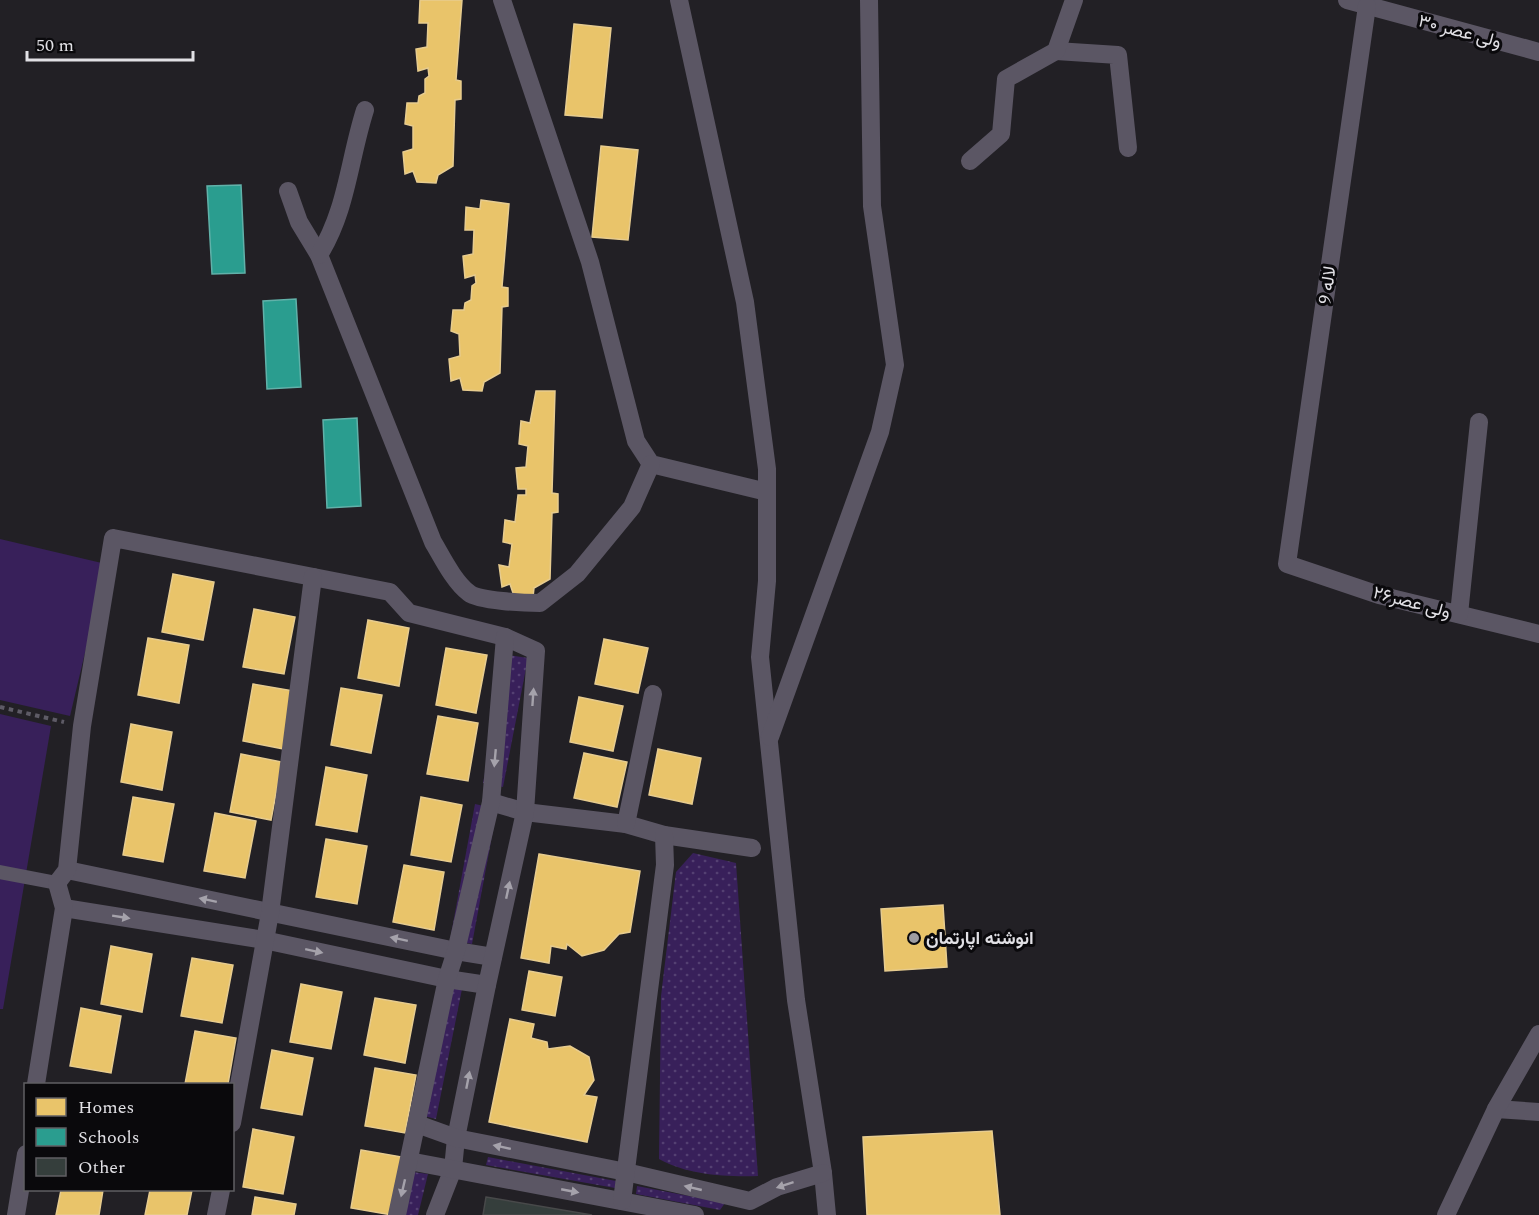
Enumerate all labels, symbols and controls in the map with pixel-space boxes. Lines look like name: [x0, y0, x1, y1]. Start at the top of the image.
street label: ولی عصر ۳۰: [1415, 7, 1504, 56]
scale bar: [27, 24, 194, 62]
text: 50 m: [36, 32, 74, 59]
street label: لاله 9: [1311, 264, 1344, 306]
street label: ولی عصر۲۶: [1370, 579, 1454, 626]
one-way arrow: [528, 687, 537, 706]
one-way arrow: [490, 748, 500, 767]
one-way arrow: [504, 880, 513, 899]
one-way arrow: [198, 895, 217, 904]
one-way arrow: [112, 913, 131, 922]
place label: انوشته اپارتمان: [926, 925, 1034, 952]
marker: انوشته اپارتمان: [907, 931, 921, 945]
one-way arrow: [389, 934, 408, 943]
one-way arrow: [304, 947, 323, 956]
one-way arrow: [464, 1071, 473, 1090]
legend: [24, 1083, 234, 1191]
text: Homes: [78, 1094, 134, 1121]
text: Schools: [78, 1124, 140, 1151]
one-way arrow: [492, 1142, 511, 1151]
text: Other: [78, 1154, 125, 1181]
one-way arrow: [398, 1179, 407, 1198]
one-way arrow: [776, 1180, 794, 1190]
one-way arrow: [683, 1183, 702, 1192]
one-way arrow: [561, 1187, 580, 1196]

